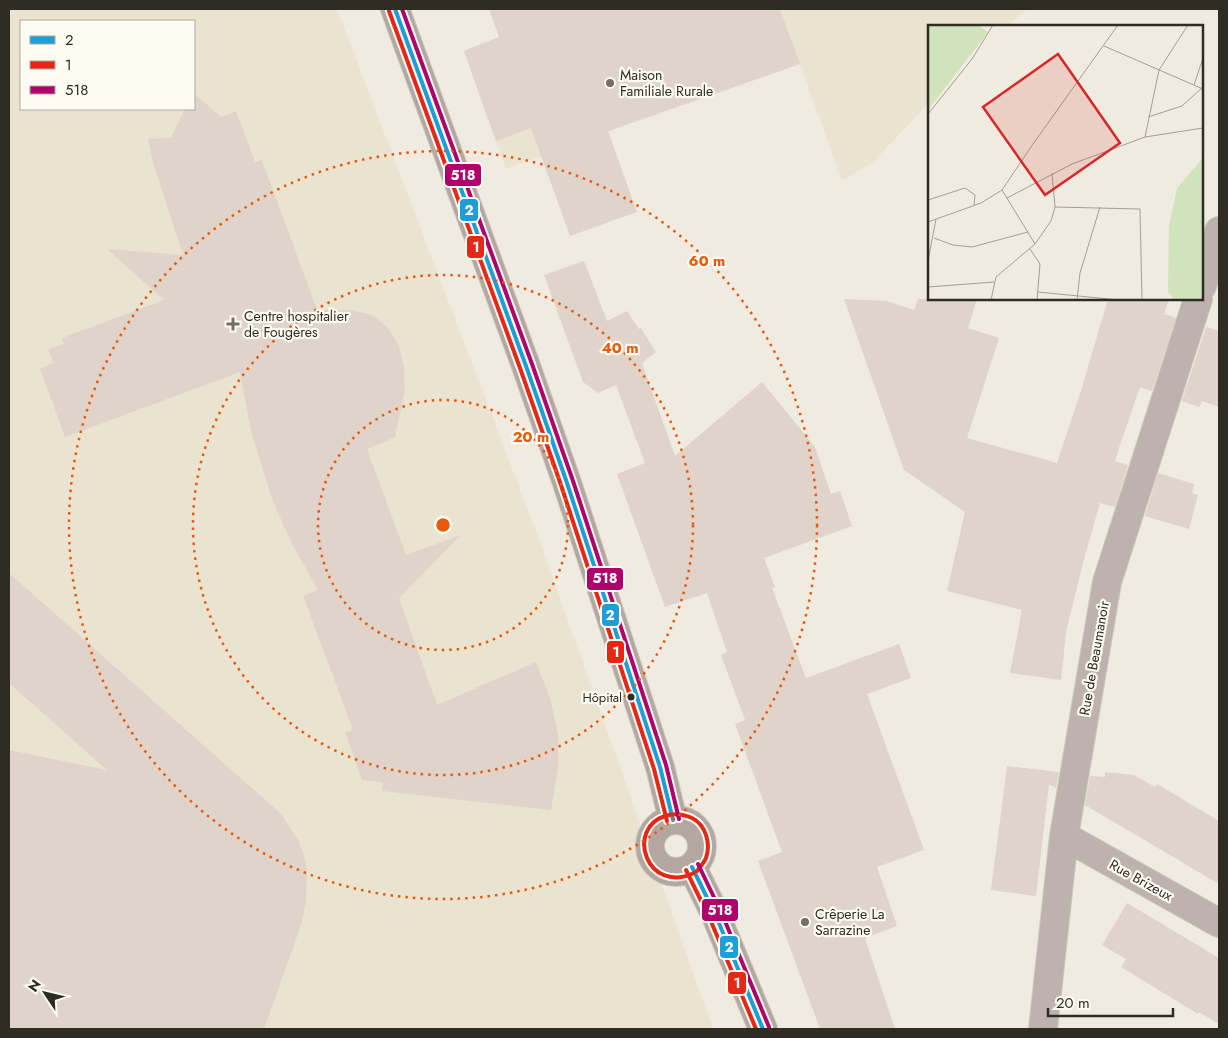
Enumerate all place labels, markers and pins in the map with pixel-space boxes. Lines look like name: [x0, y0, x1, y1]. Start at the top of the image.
place label: Maison Familiale Rurale: [620, 65, 713, 101]
marker: Maison Familiale Rurale: [604, 77, 616, 89]
place label: Centre hospitalier de Fougères: [244, 306, 349, 342]
marker: Centre hospitalier de Fougères: [226, 317, 240, 331]
centre of rings: [434, 516, 452, 534]
place label: Hôpital: [582, 688, 622, 707]
marker: Hôpital: [626, 692, 636, 702]
place label: Crêperie La Sarrazine: [815, 904, 884, 940]
marker: Crêperie La Sarrazine: [799, 916, 811, 928]

